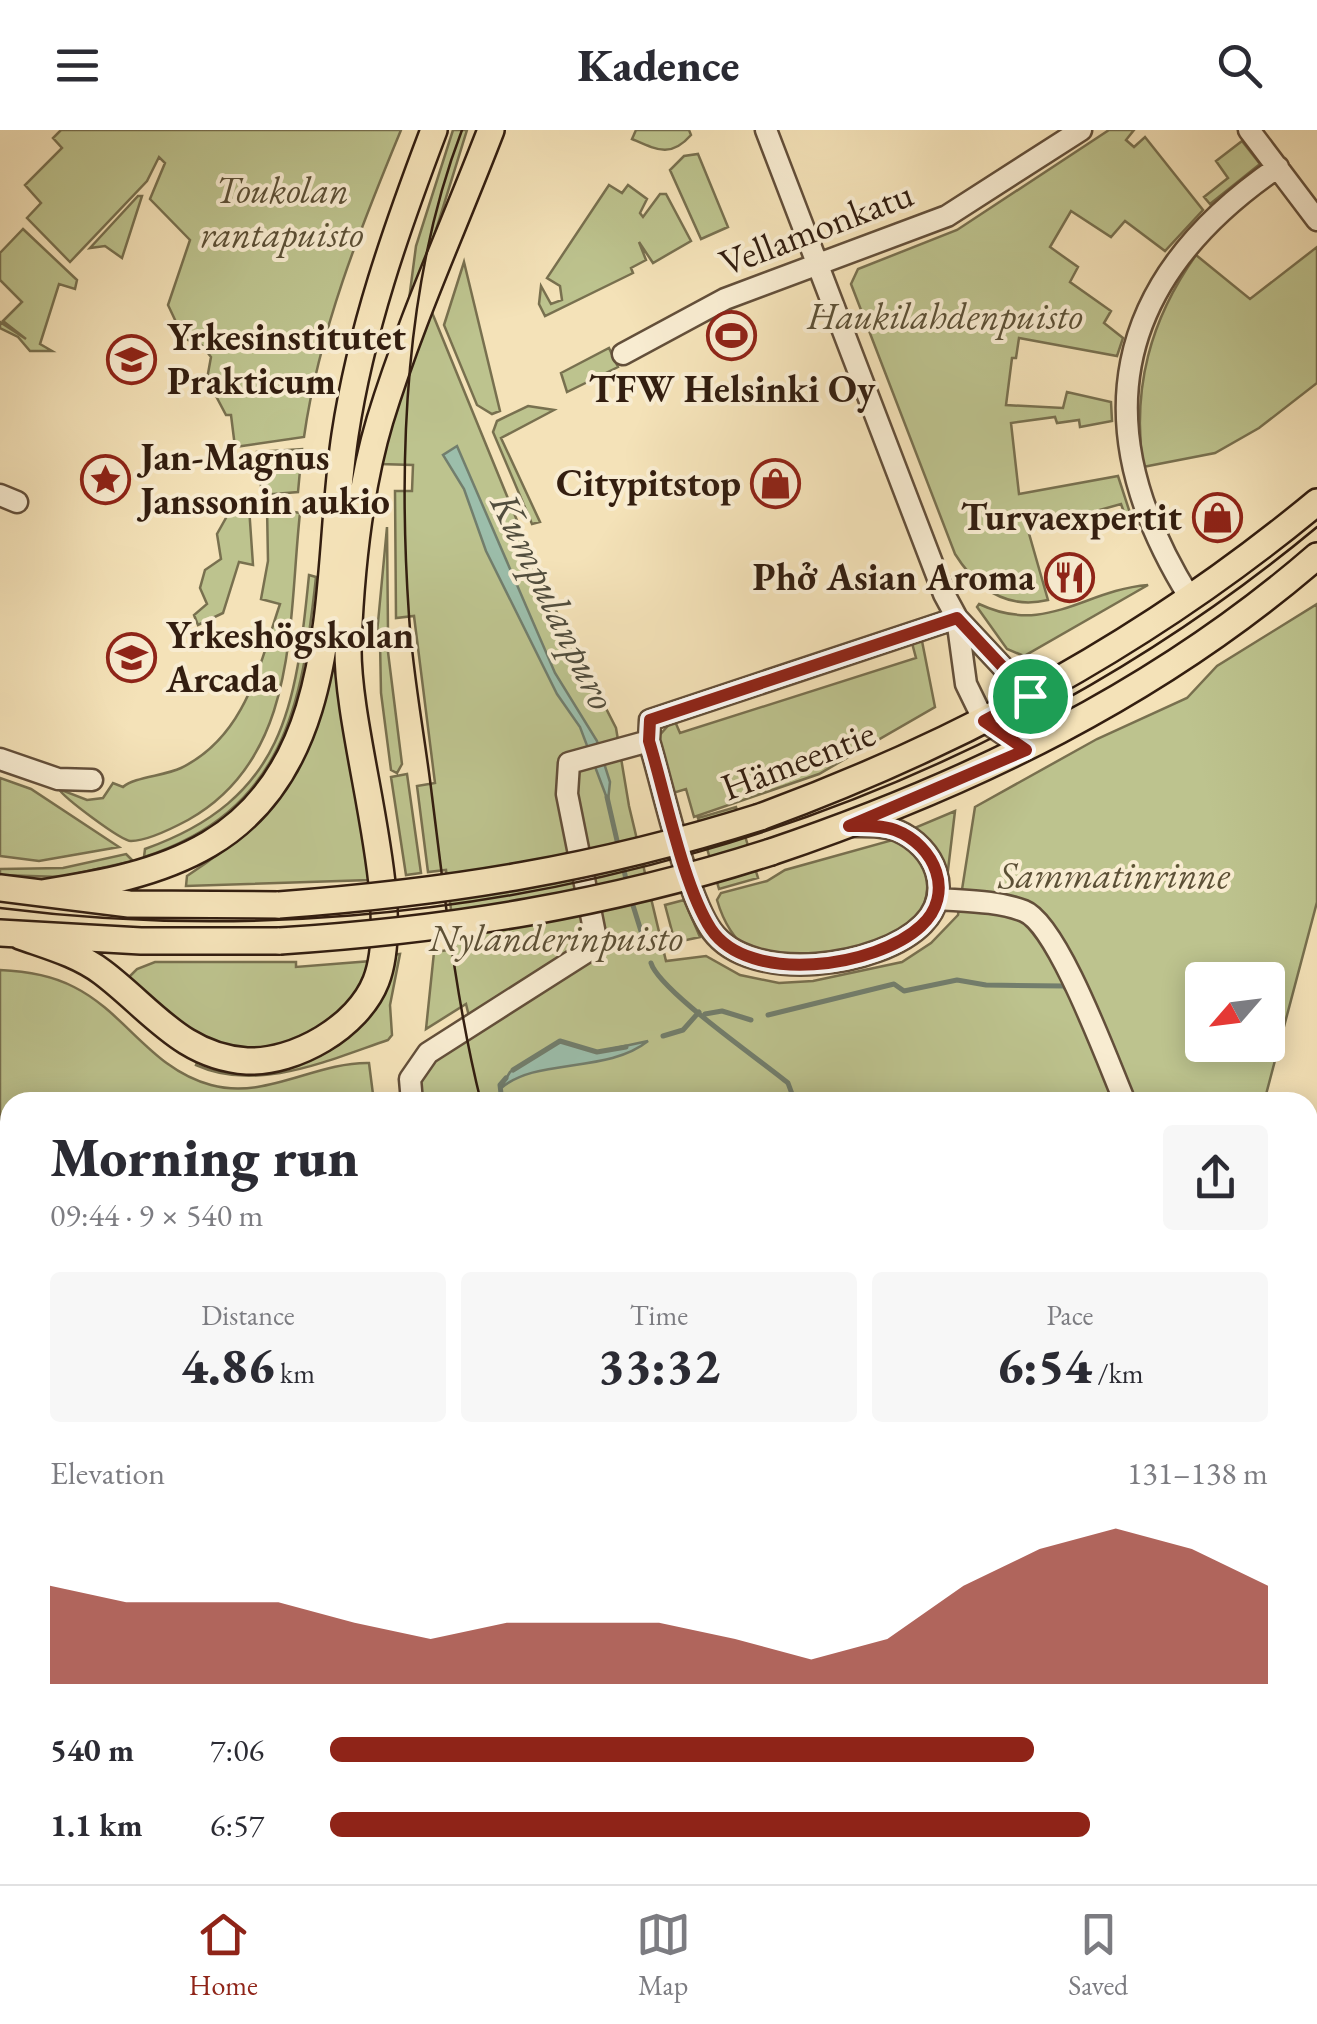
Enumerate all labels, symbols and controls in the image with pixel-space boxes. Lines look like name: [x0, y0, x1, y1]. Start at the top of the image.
text: Kadence: [577, 36, 740, 94]
icon: menu: [50, 38, 105, 93]
icon: search: [1212, 38, 1267, 93]
park label: Toukolan rantapuisto: [200, 165, 364, 258]
street label: Vellamonkatu: [712, 168, 920, 287]
park label: Haukilahdenpuisto: [806, 291, 1083, 340]
sports icon: TFW Helsinki Oy: [706, 309, 758, 361]
place label: Yrkesinstitutet Prakticum: [167, 312, 406, 405]
school or university icon: Yrkesinstitutet Prakticum: [106, 333, 158, 385]
place label: TFW Helsinki Oy: [589, 364, 876, 413]
place label: Jan-Magnus Janssonin aukio: [136, 432, 390, 525]
place icon: Jan-Magnus Janssonin aukio: [79, 453, 131, 505]
shop icon: Citypitstop: [750, 457, 802, 509]
place label: Citypitstop: [556, 458, 741, 507]
water label: Kumpulanpuro: [479, 483, 629, 718]
shop icon: Turvaexpertit: [1191, 491, 1243, 543]
place label: Turvaexpertit: [961, 492, 1182, 541]
restaurant icon: Phở Asian Aroma: [1044, 551, 1096, 603]
place label: Phở Asian Aroma: [753, 552, 1035, 601]
place label: Yrkeshögskolan Arcada: [165, 610, 414, 703]
school or university icon: Yrkeshögskolan Arcada: [105, 631, 157, 683]
pin: [988, 654, 1073, 739]
icon: arrive: [1003, 669, 1058, 724]
street label: Hämeentie: [714, 708, 882, 811]
park label: Sammatinrinne: [997, 850, 1231, 899]
park label: Nylanderinpuisto: [428, 913, 683, 962]
north arrow: [1185, 962, 1285, 1062]
map controls: [1185, 962, 1285, 1062]
text: Morning run: [50, 1121, 359, 1192]
button: share: [1163, 1125, 1268, 1230]
text: 09:44 · 9 × 540 m: [50, 1194, 263, 1236]
text: Distance: [201, 1297, 295, 1333]
text: Time: [630, 1297, 688, 1333]
text: Pace: [1047, 1297, 1093, 1333]
text: 4.86: [181, 1333, 275, 1398]
text: 33:32: [598, 1333, 720, 1398]
text: 6:54: [996, 1333, 1092, 1398]
text: km: [275, 1355, 315, 1391]
text: /km: [1092, 1355, 1144, 1391]
text: Elevation: [50, 1452, 165, 1494]
text: 131–138 m: [1127, 1452, 1268, 1494]
text: 540 m: [50, 1729, 134, 1771]
text: 7:06: [210, 1729, 264, 1771]
text: 1.1 km: [50, 1804, 143, 1846]
text: 6:57: [210, 1804, 264, 1846]
tab: Home: [189, 1907, 258, 2003]
tab: Map: [636, 1907, 691, 2003]
tab: Saved: [1068, 1907, 1128, 2003]

